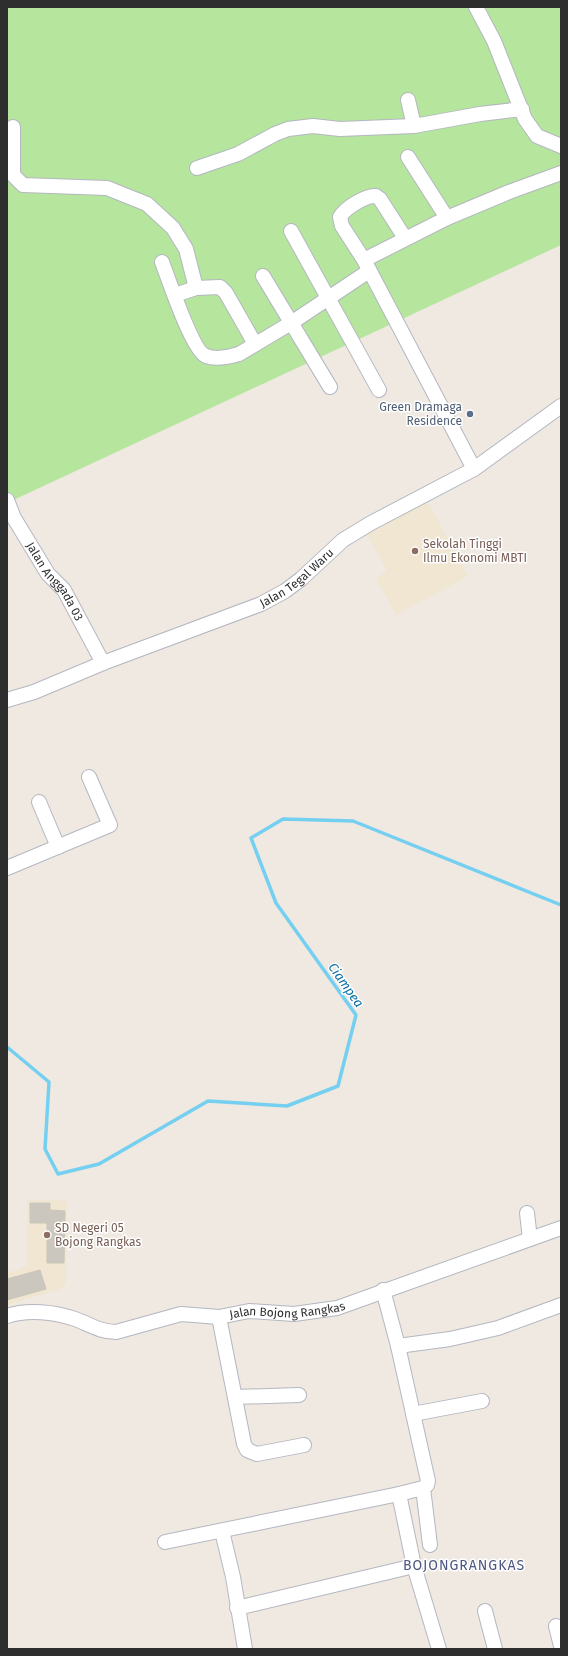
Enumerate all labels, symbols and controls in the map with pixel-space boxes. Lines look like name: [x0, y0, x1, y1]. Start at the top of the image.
place label: Green Dramaga Residence: [379, 400, 462, 428]
marker: Green Dramaga Residence: [465, 409, 475, 419]
place label: Sekolah Tinggi Ilmu Ekonomi MBTI: [423, 537, 527, 565]
street label: Jalan Anggada 03: [23, 540, 86, 623]
street label: Jalan Tegal Waru: [257, 546, 336, 610]
marker: Sekolah Tinggi Ilmu Ekonomi MBTI: [410, 546, 420, 556]
water label: Ciampea: [325, 960, 367, 1010]
place label: SD Negeri 05 Bojong Rangkas: [55, 1221, 141, 1249]
marker: SD Negeri 05 Bojong Rangkas: [42, 1230, 52, 1240]
street label: Jalan Bojong Rangkas: [228, 1299, 347, 1322]
district label: BOJONGRANGKAS: [403, 1557, 525, 1574]

